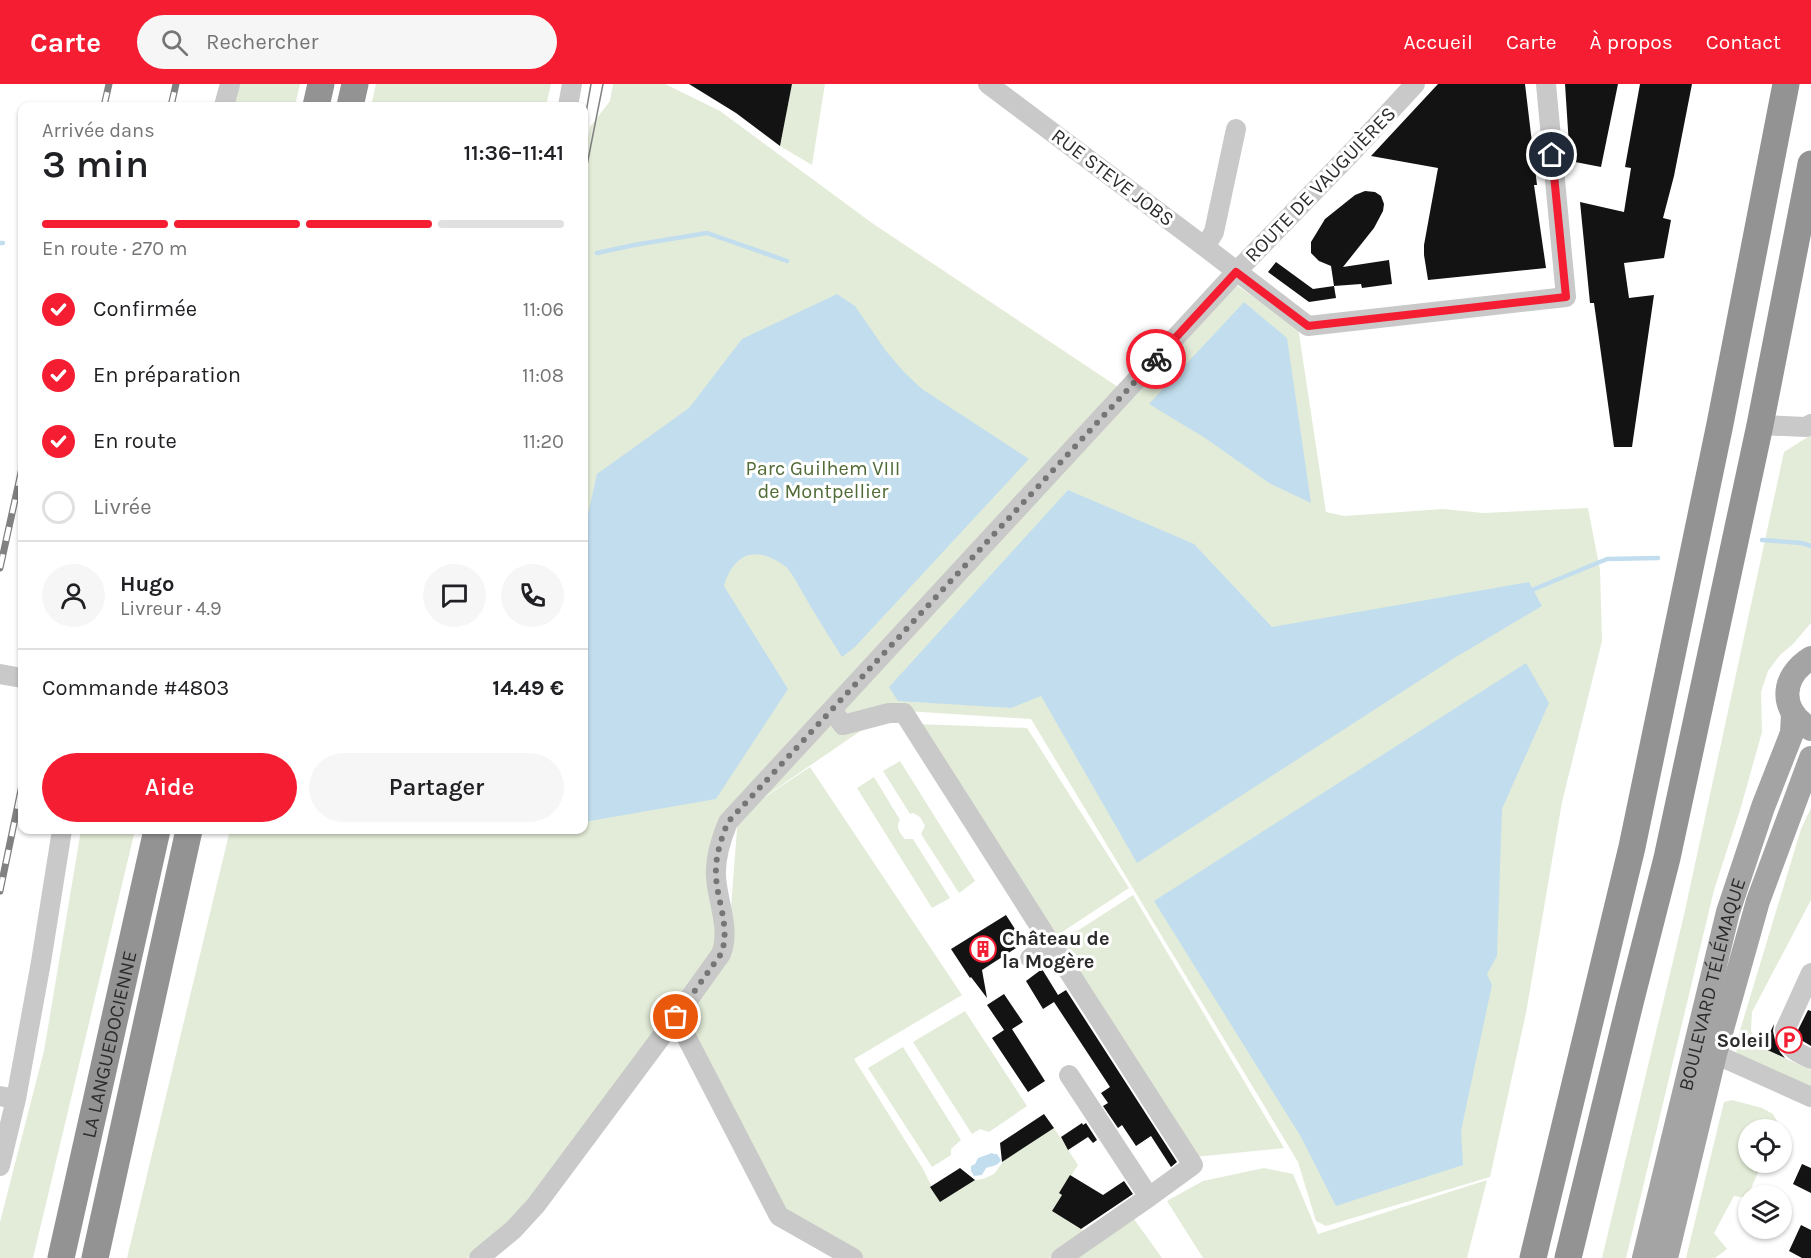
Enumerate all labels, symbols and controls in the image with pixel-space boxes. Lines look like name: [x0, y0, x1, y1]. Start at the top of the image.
search box: [137, 15, 557, 69]
text: Carte: [30, 26, 101, 59]
icon: search: [158, 26, 191, 59]
text: Rechercher: [206, 29, 319, 55]
text: Accueil: [1404, 30, 1473, 54]
text: Carte: [1506, 30, 1557, 54]
text: À propos: [1590, 30, 1673, 54]
text: Contact: [1706, 30, 1781, 54]
street label: ROUTE DE VAUGUIÈRES: [1239, 101, 1401, 267]
text: Arrivée dans: [42, 119, 155, 142]
street label: RUE STEVE JOBS: [1047, 124, 1178, 231]
pin: [1526, 129, 1577, 180]
icon: home: [1535, 138, 1568, 171]
text: 11:36–11:41: [463, 140, 564, 166]
text: 3 min: [42, 141, 149, 187]
text: En route · 270 m: [42, 237, 188, 260]
icon: check: [42, 293, 75, 326]
text: Confirmée: [93, 296, 197, 322]
text: 11:06: [523, 298, 564, 321]
courier: [1126, 329, 1186, 389]
icon: bike: [1140, 343, 1173, 376]
icon: check: [42, 359, 75, 392]
text: En préparation: [93, 362, 241, 388]
text: 11:08: [522, 364, 564, 387]
icon: check: [42, 425, 75, 458]
text: En route: [93, 428, 177, 454]
text: 11:20: [523, 430, 564, 453]
park label: Parc Guilhem VIII de Montpellier: [746, 457, 900, 503]
text: Livrée: [93, 494, 151, 520]
button: person: [42, 564, 105, 627]
button: chat: [423, 564, 486, 627]
button: phone: [501, 564, 564, 627]
text: Hugo: [120, 571, 175, 597]
text: Livreur · 4.9: [120, 597, 222, 620]
text: Commande #4803: [42, 675, 229, 701]
text: 14.49 €: [492, 675, 564, 701]
button: Aide: [42, 753, 297, 822]
button: Partager: [309, 753, 564, 822]
street label: BOULEVARD TÉLÉMAQUE: [1674, 875, 1751, 1093]
place label: Château de la Mogère: [1002, 927, 1110, 973]
building icon: Château de la Mogère: [968, 934, 998, 964]
street label: LA LANGUEDOCIENNE: [77, 949, 142, 1140]
pin: [650, 991, 701, 1042]
icon: bag: [659, 1000, 692, 1033]
parking icon: Soleil: [1774, 1025, 1804, 1055]
place label: Soleil: [1717, 1029, 1770, 1052]
map controls: [1738, 1119, 1792, 1239]
button: locate: [1738, 1119, 1792, 1173]
button: layers: [1738, 1185, 1792, 1239]

